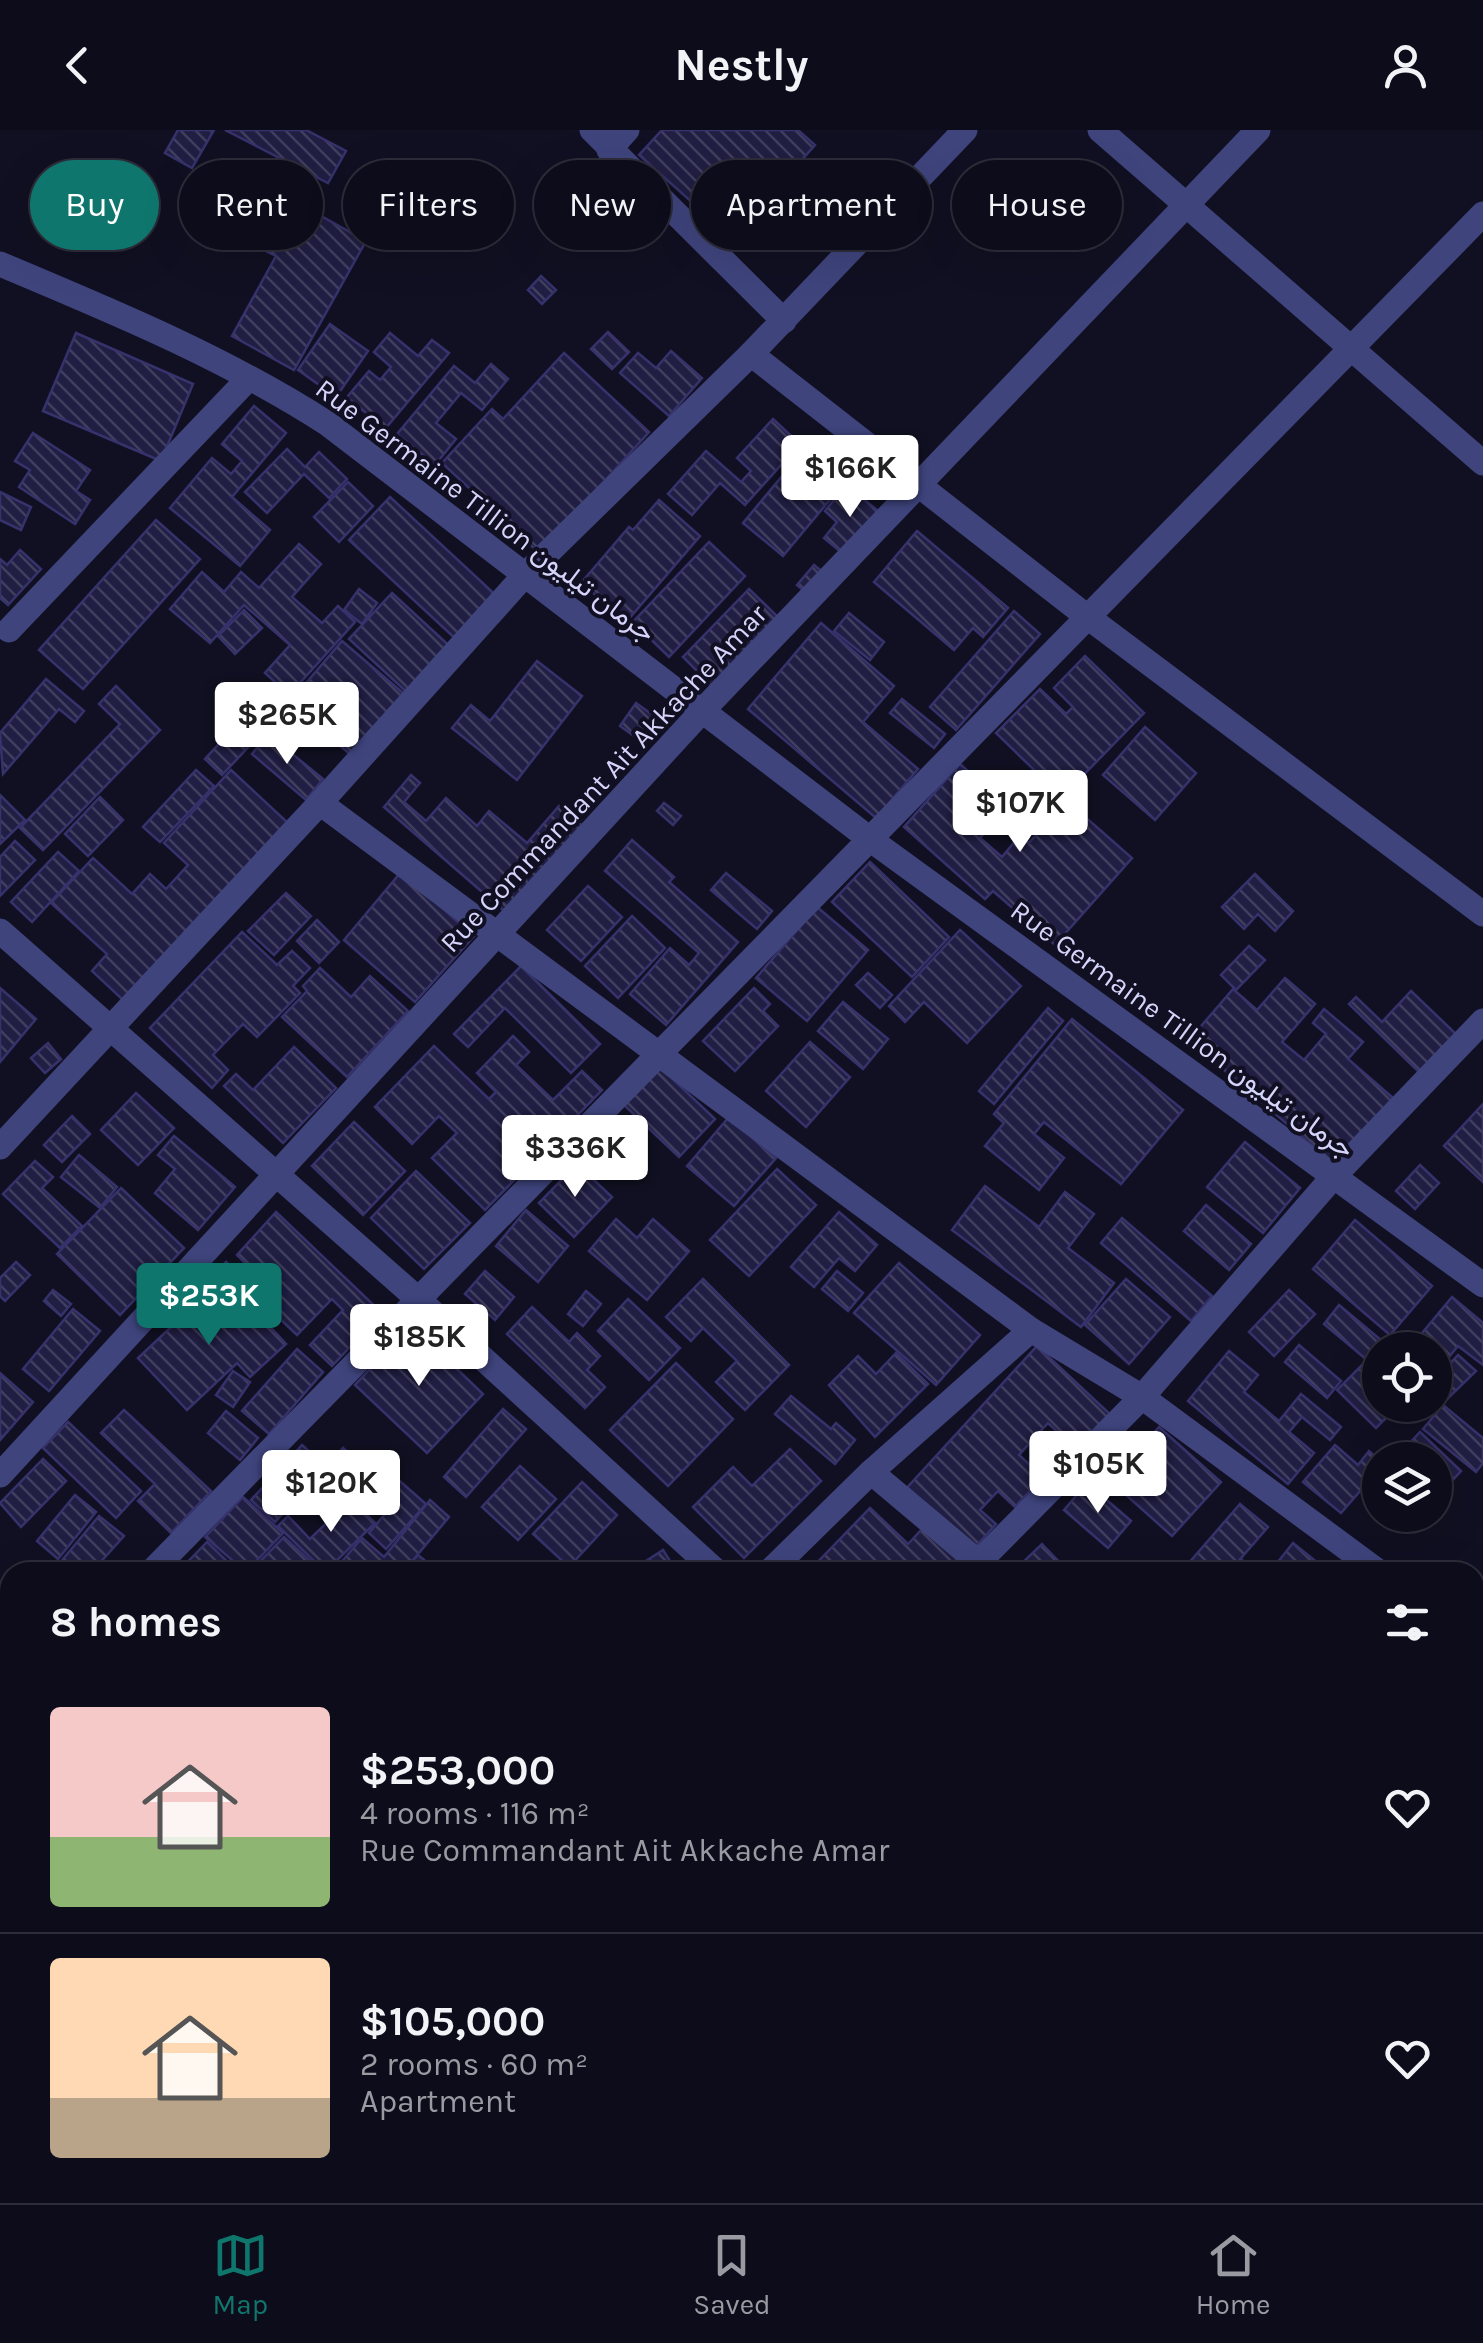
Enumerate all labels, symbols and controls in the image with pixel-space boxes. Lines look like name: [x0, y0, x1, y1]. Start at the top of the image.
icon: back: [50, 38, 105, 93]
icon: person: [1378, 38, 1433, 93]
text: Nestly: [675, 39, 808, 91]
chip: Buy: [30, 160, 159, 250]
chip: Rent: [179, 160, 323, 250]
chip: Filters: [343, 160, 514, 250]
chip: New: [534, 160, 671, 250]
chip: Apartment: [691, 160, 932, 250]
chip: House: [952, 160, 1122, 250]
street label: Rue Germaine Tillion جرمان تيليون: [309, 372, 662, 650]
pin: $166K: [780, 435, 920, 520]
text: $166K: [803, 449, 897, 486]
street label: Rue Commandant Ait Akkache Amar: [433, 597, 774, 959]
pin: $265K: [217, 682, 357, 767]
text: $265K: [237, 696, 337, 733]
pin: $107K: [950, 770, 1090, 855]
text: $107K: [975, 784, 1065, 821]
street label: Rue Germaine Tillion جرمان تيليون: [1004, 894, 1361, 1166]
pin: $336K: [505, 1115, 645, 1200]
text: $336K: [524, 1129, 626, 1166]
pin: $253K: [139, 1263, 279, 1348]
text: $253K: [159, 1277, 259, 1314]
pin: $185K: [349, 1304, 489, 1389]
text: $185K: [372, 1318, 466, 1355]
map controls: [1362, 1332, 1452, 1532]
button: locate: [1362, 1332, 1452, 1422]
pin: $105K: [1028, 1431, 1168, 1516]
button: layers: [1362, 1442, 1452, 1532]
text: $105K: [1051, 1445, 1145, 1482]
pin: $120K: [261, 1450, 401, 1535]
text: $120K: [284, 1464, 378, 1501]
icon: filters: [1380, 1595, 1435, 1650]
text: 8 homes: [50, 1597, 222, 1647]
text: $253,000: [360, 1745, 555, 1795]
icon: home: [130, 1747, 250, 1867]
icon: heart: [1380, 1780, 1435, 1835]
text: 4 rooms · 116 m²: [360, 1795, 590, 1832]
text: Rue Commandant Ait Akkache Amar: [360, 1832, 889, 1869]
text: $105,000: [360, 1996, 545, 2046]
icon: home: [130, 1998, 250, 2118]
icon: heart: [1380, 2031, 1435, 2086]
text: 2 rooms · 60 m²: [360, 2046, 588, 2083]
text: Apartment: [360, 2083, 516, 2120]
tab: Map: [213, 2228, 268, 2321]
tab: Saved: [693, 2228, 771, 2321]
tab: Home: [1196, 2228, 1270, 2321]

